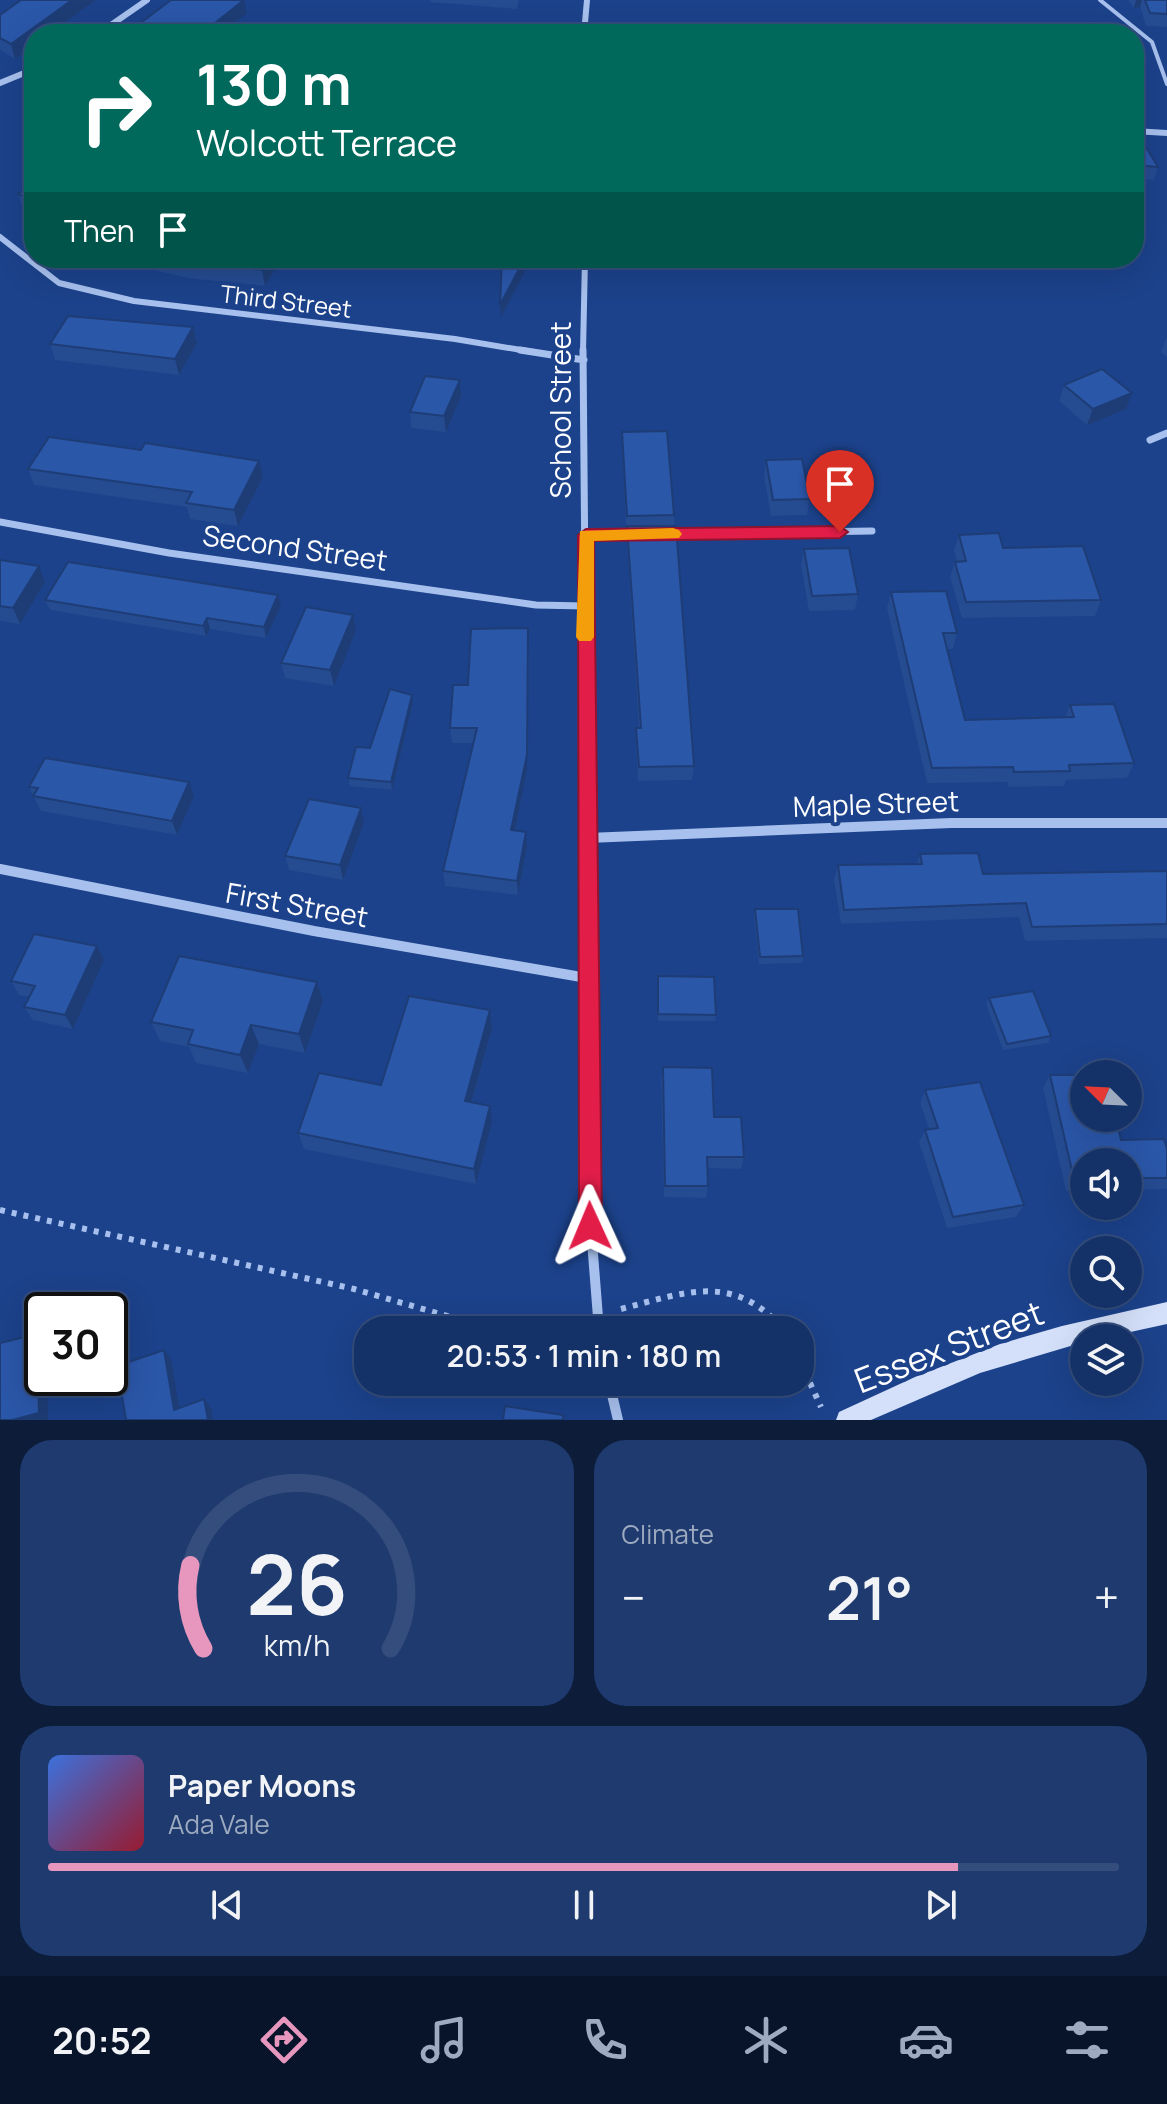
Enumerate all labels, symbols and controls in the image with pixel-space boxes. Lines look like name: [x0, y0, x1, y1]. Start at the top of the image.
text: 130 m: [196, 45, 352, 122]
icon: right: [64, 56, 168, 160]
text: Wolcott Terrace: [196, 118, 457, 167]
icon: arrive: [151, 208, 195, 252]
text: Then: [64, 210, 135, 251]
street label: Third Street: [219, 276, 354, 325]
street label: School Street: [541, 322, 579, 498]
pin: [806, 450, 874, 532]
icon: arrive: [818, 462, 862, 506]
street label: Second Street: [200, 515, 390, 579]
street label: Maple Street: [792, 781, 960, 825]
street label: First Street: [223, 873, 371, 935]
north arrow: [1070, 1060, 1142, 1132]
map controls: [1070, 1060, 1142, 1396]
button: sound: [1070, 1148, 1142, 1220]
position arrow: [548, 1184, 632, 1268]
button: search: [1070, 1236, 1142, 1308]
street label: Essex Street: [848, 1289, 1050, 1403]
speed limit sign: 30: [24, 1292, 128, 1396]
button: layers: [1070, 1324, 1142, 1396]
text: 20:53 · 1 min · 180 m: [447, 1335, 721, 1376]
text: Climate: [622, 1516, 714, 1552]
text: 26: [246, 1526, 347, 1640]
text: 21°: [826, 1556, 913, 1638]
text: −: [622, 1567, 645, 1627]
text: +: [1094, 1567, 1119, 1627]
text: km/h: [264, 1626, 330, 1665]
text: Paper Moons: [168, 1765, 356, 1806]
text: Ada Vale: [168, 1806, 270, 1842]
icon: previous: [205, 1883, 249, 1927]
icon: pause: [562, 1883, 606, 1927]
icon: next: [919, 1883, 963, 1927]
icon: directions: [256, 2012, 312, 2068]
icon: music: [416, 2012, 472, 2068]
icon: phone: [577, 2012, 633, 2068]
icon: climate: [738, 2012, 794, 2068]
icon: car: [898, 2012, 954, 2068]
icon: filters: [1059, 2012, 1115, 2068]
text: 20:52: [52, 2016, 151, 2065]

